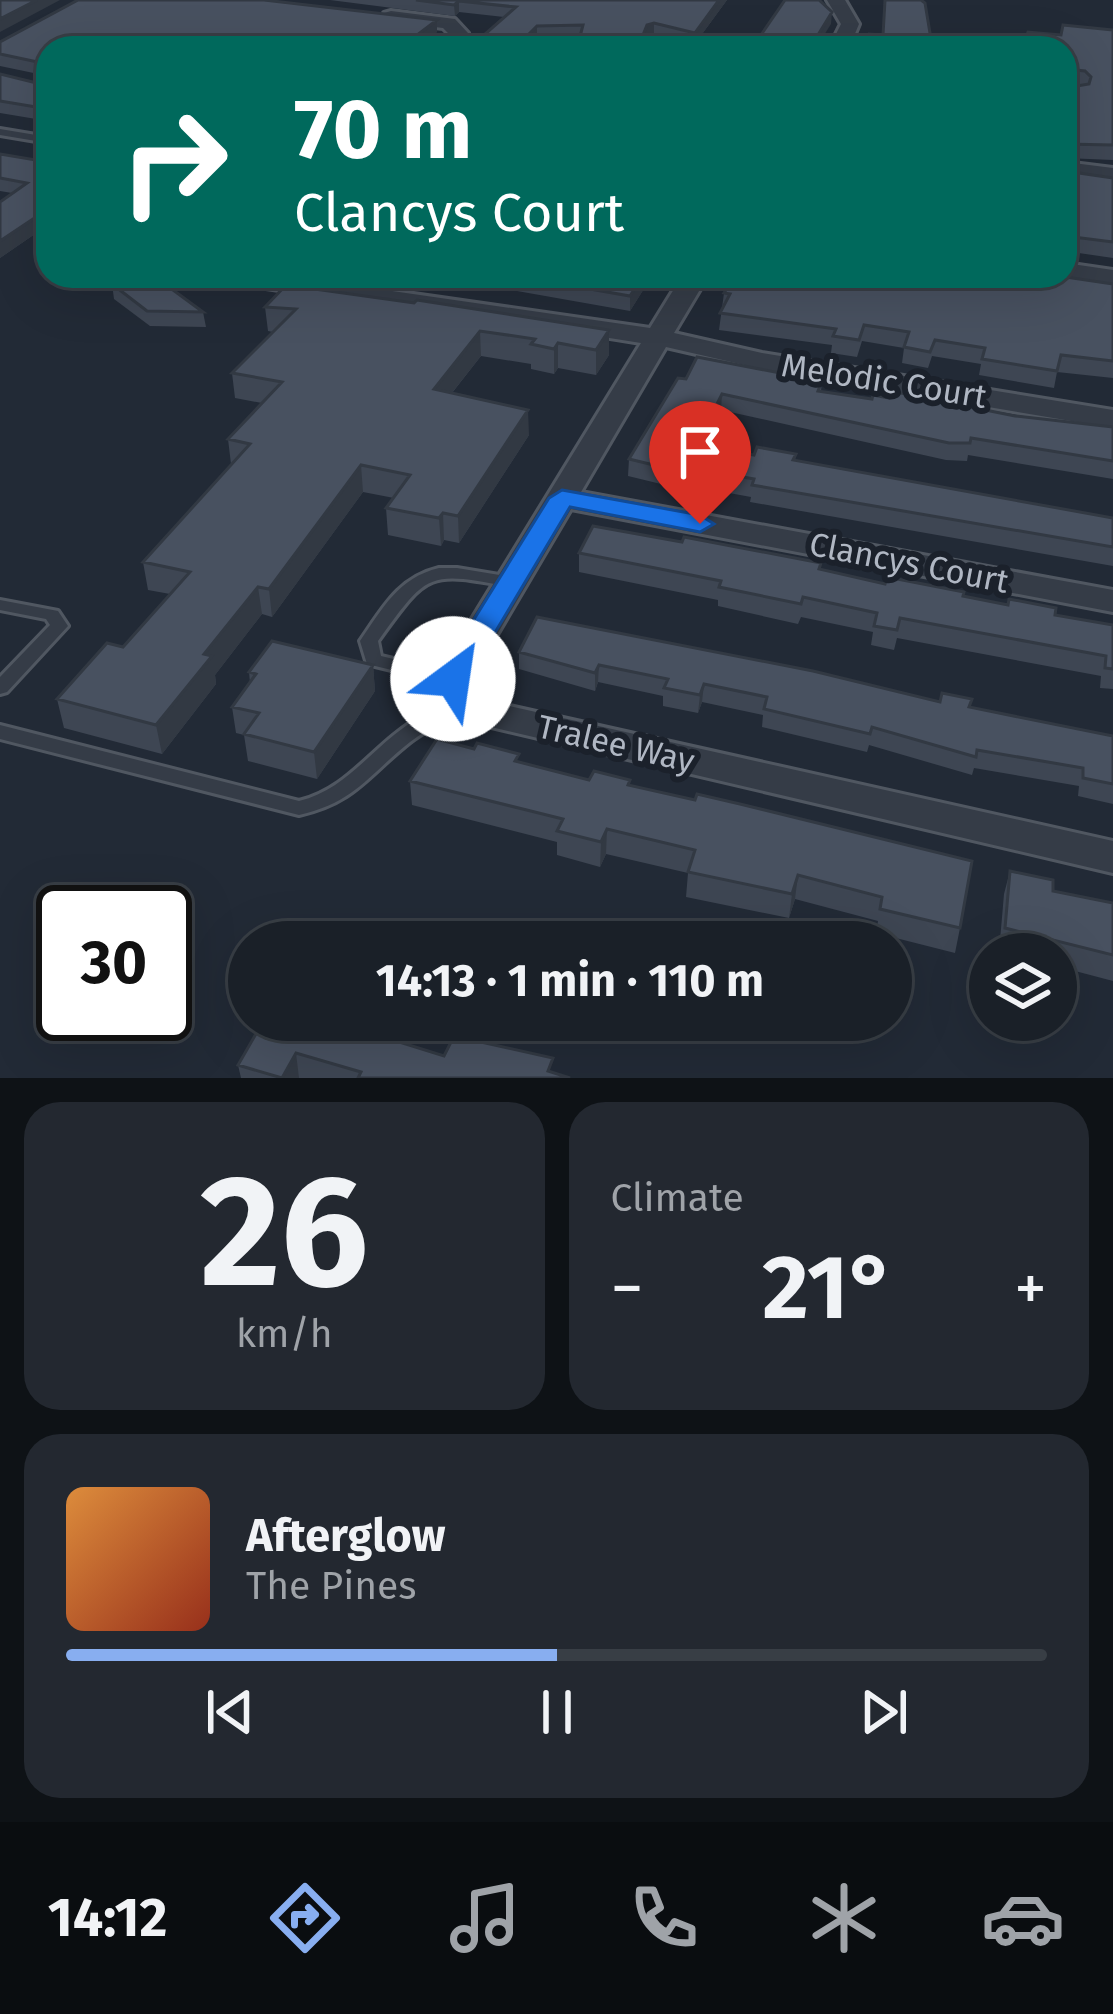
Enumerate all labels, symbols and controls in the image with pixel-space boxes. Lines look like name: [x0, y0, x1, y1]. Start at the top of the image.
text: 70 m: [294, 79, 472, 180]
icon: right: [96, 84, 252, 240]
text: Clancys Court: [294, 181, 624, 245]
street label: Melodic Court: [779, 345, 989, 417]
pin: [649, 401, 751, 524]
icon: arrive: [667, 419, 733, 485]
street label: Clancys Court: [806, 524, 1012, 602]
position arrow: [390, 616, 516, 742]
street label: Tralee Way: [534, 707, 698, 781]
speed limit sign: 30: [36, 885, 192, 1041]
map controls: [969, 933, 1077, 1041]
button: layers: [969, 933, 1077, 1041]
text: 14:13 · 1 min · 110 m: [376, 954, 764, 1008]
text: 26: [200, 1139, 369, 1326]
text: Climate: [611, 1175, 744, 1221]
text: 21°: [762, 1234, 895, 1342]
text: −: [611, 1249, 644, 1328]
text: +: [1014, 1249, 1047, 1328]
text: km/h: [236, 1311, 333, 1357]
text: Afterglow: [246, 1509, 445, 1563]
text: The Pines: [246, 1563, 417, 1609]
icon: previous: [197, 1679, 263, 1745]
icon: pause: [524, 1679, 590, 1745]
icon: next: [851, 1679, 917, 1745]
icon: directions: [263, 1876, 347, 1960]
icon: music: [443, 1876, 527, 1960]
icon: phone: [622, 1876, 706, 1960]
icon: climate: [802, 1876, 886, 1960]
icon: car: [981, 1876, 1065, 1960]
text: 14:12: [48, 1886, 167, 1950]

